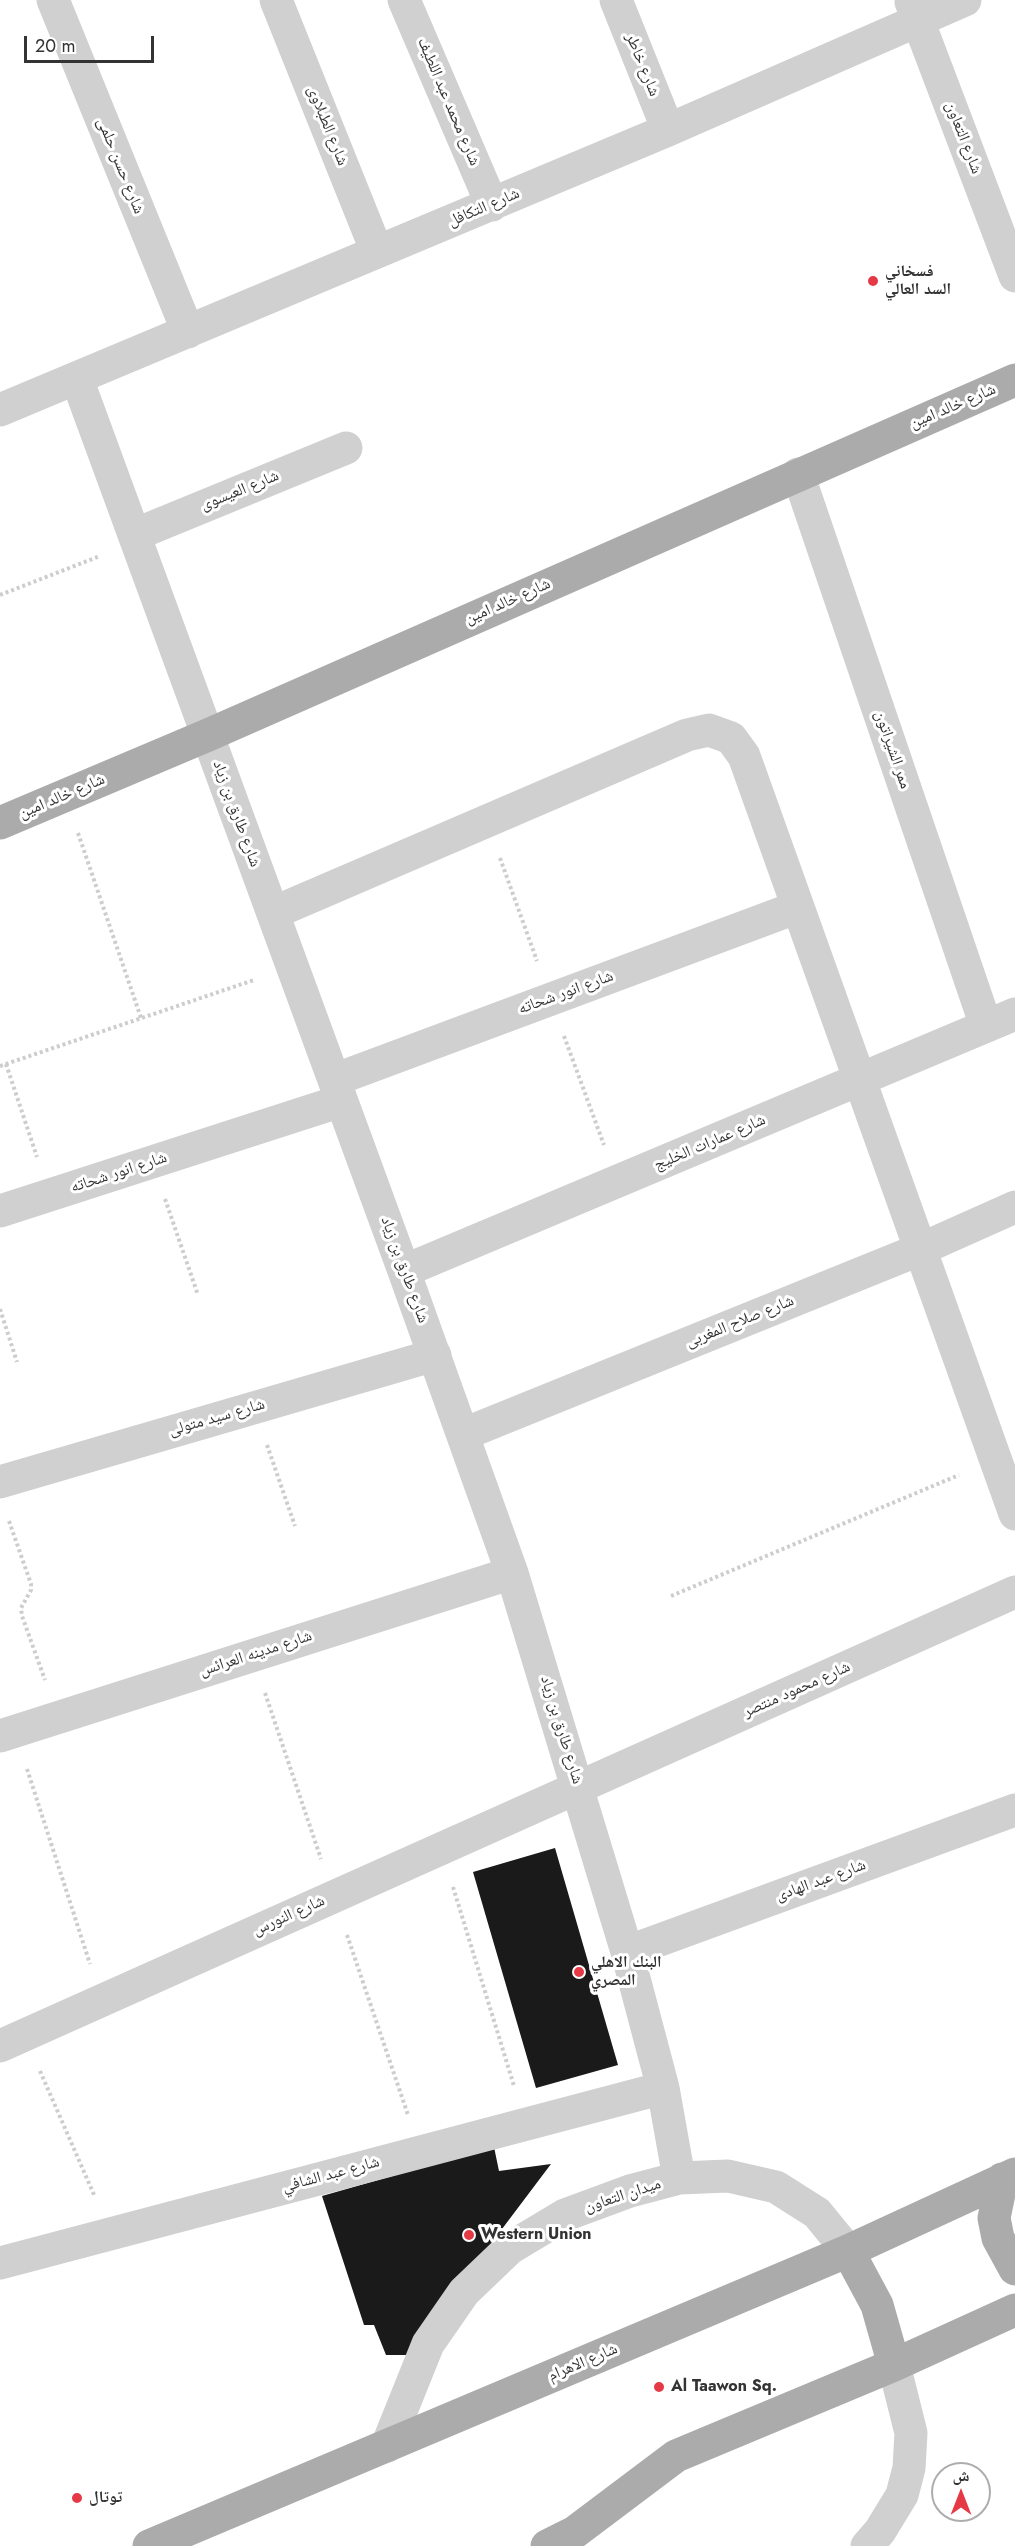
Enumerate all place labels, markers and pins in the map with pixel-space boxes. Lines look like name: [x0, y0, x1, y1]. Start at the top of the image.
place label: فسخاني السد العالي: [885, 262, 951, 300]
marker: فسخاني السد العالي: [866, 274, 880, 288]
place label: البنك الاهلي المصري: [591, 1953, 662, 1991]
marker: البنك الاهلي المصري: [572, 1965, 586, 1979]
place label: Western Union: [481, 2225, 592, 2245]
marker: Western Union: [462, 2228, 476, 2242]
place label: Al Taawon Sq.: [671, 2377, 777, 2397]
marker: Al Taawon Sq.: [652, 2380, 666, 2394]
place label: توتال: [89, 2488, 122, 2508]
marker: توتال: [70, 2491, 84, 2505]

